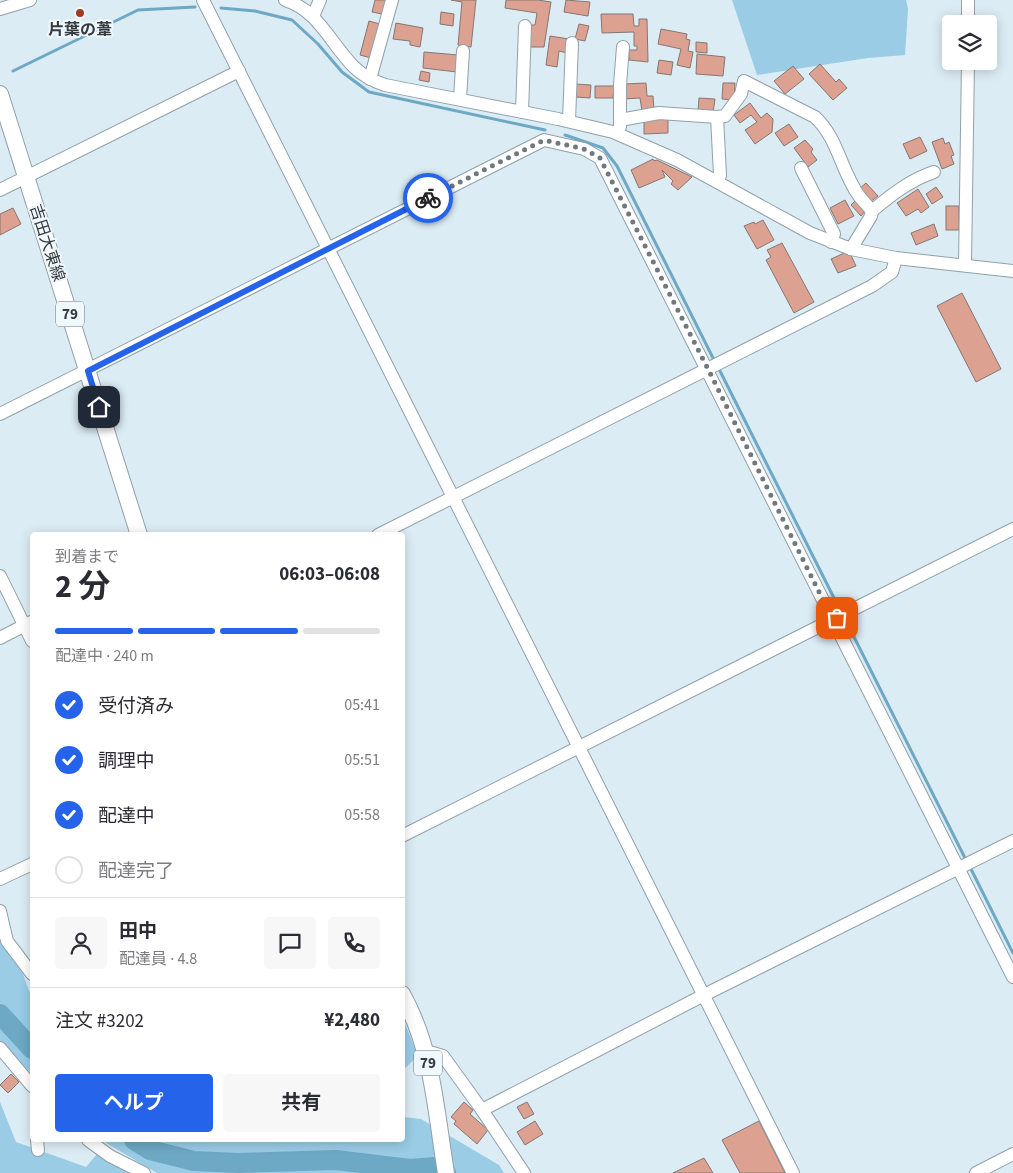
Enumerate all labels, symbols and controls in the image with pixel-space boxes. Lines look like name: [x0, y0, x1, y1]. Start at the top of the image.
marker: 片葉の葦: [74, 7, 86, 19]
map controls: [942, 15, 997, 70]
button: layers: [942, 15, 997, 70]
place label: 片葉の葦: [48, 19, 112, 41]
courier: [403, 173, 453, 223]
icon: bike: [414, 184, 442, 212]
street label: 吉田大東線: [24, 202, 70, 284]
road number: 79: [56, 302, 84, 326]
pin: [78, 386, 120, 428]
icon: home: [85, 393, 113, 421]
text: 到着まで: [55, 546, 119, 568]
text: 06:03–06:08: [279, 561, 380, 588]
text: 2 分: [55, 564, 110, 610]
pin: [816, 597, 858, 639]
icon: bag: [823, 604, 851, 632]
text: 配達中 · 240 m: [55, 645, 154, 667]
icon: check: [55, 691, 83, 719]
text: 受付済み: [98, 693, 174, 720]
text: 05:41: [344, 694, 380, 716]
icon: check: [55, 746, 83, 774]
text: 調理中: [98, 748, 155, 775]
text: 05:51: [344, 749, 380, 771]
icon: check: [55, 801, 83, 829]
text: 配達中: [98, 803, 155, 830]
text: 05:58: [344, 804, 380, 826]
text: 配達完了: [98, 858, 174, 885]
button: person: [55, 917, 107, 969]
button: chat: [264, 917, 316, 969]
button: phone: [328, 917, 380, 969]
text: 田中: [119, 918, 157, 945]
text: 配達員 · 4.8: [119, 948, 197, 970]
text: ¥2,480: [324, 1007, 380, 1034]
text: 注文 #3202: [55, 1008, 144, 1035]
road number: 79: [414, 1050, 442, 1076]
button: ヘルプ: [55, 1074, 213, 1132]
button: 共有: [223, 1074, 380, 1132]

